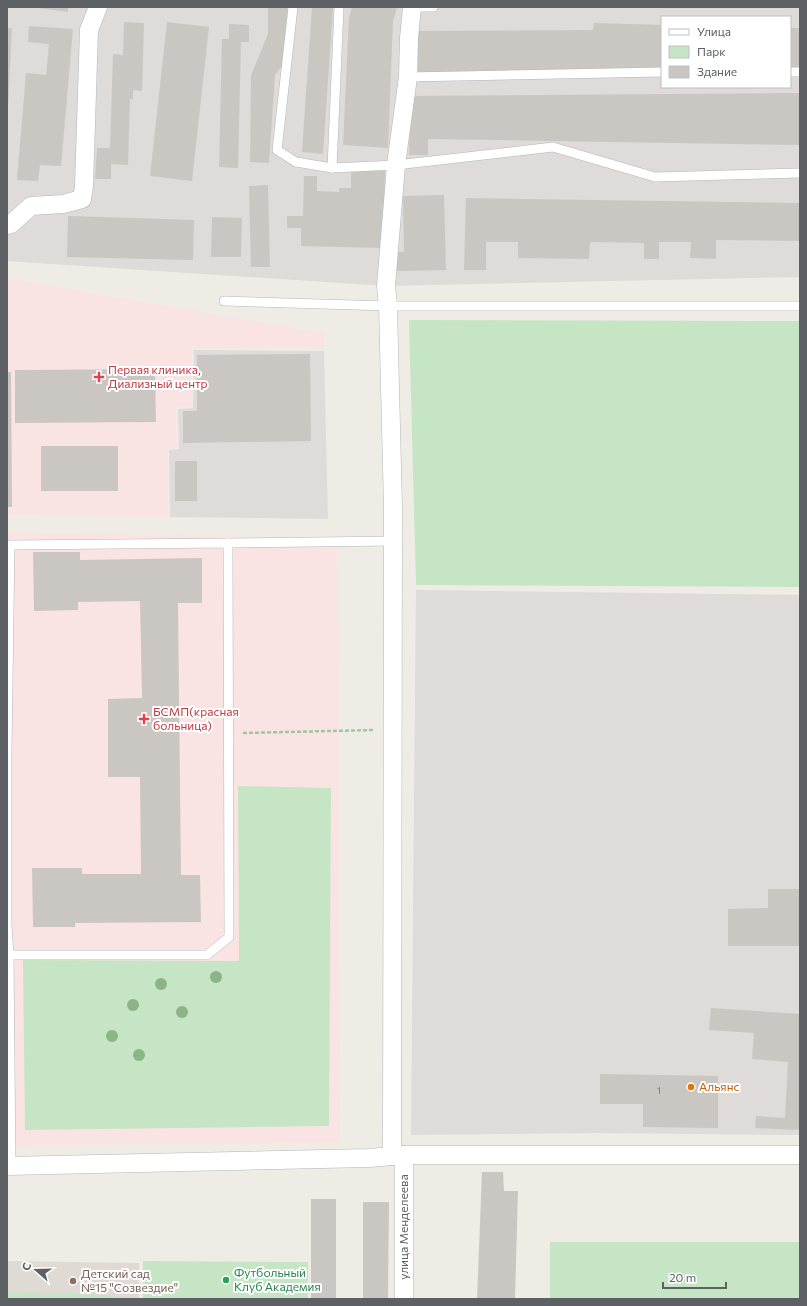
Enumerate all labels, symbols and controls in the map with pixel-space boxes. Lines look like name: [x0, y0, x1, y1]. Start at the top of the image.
legend: [661, 16, 791, 88]
text: Улица: [697, 24, 731, 38]
text: Парк: [697, 44, 726, 58]
text: Здание: [697, 64, 737, 78]
place label: Первая клиника, Диализный центр: [108, 362, 208, 390]
marker: Первая клиника, Диализный центр: [93, 371, 105, 383]
place label: БСМП(красная больница): [153, 704, 239, 732]
marker: БСМП(красная больница): [138, 713, 150, 725]
place label: Альянс: [699, 1079, 740, 1093]
marker: Альянс: [686, 1082, 696, 1092]
house number: 1: [657, 1084, 661, 1096]
street label: улица Менделеева: [396, 1174, 410, 1280]
north arrow: [16, 1250, 56, 1290]
text: С: [19, 1260, 34, 1272]
scale bar: [663, 1264, 726, 1290]
place label: Футбольный Клуб Академия: [234, 1265, 321, 1293]
place label: Детский сад №15 "Созвездие": [81, 1266, 178, 1294]
text: 20 m: [669, 1270, 696, 1284]
marker: Футбольный Клуб Академия: [221, 1275, 231, 1285]
marker: Детский сад №15 "Созвездие": [68, 1276, 78, 1286]

